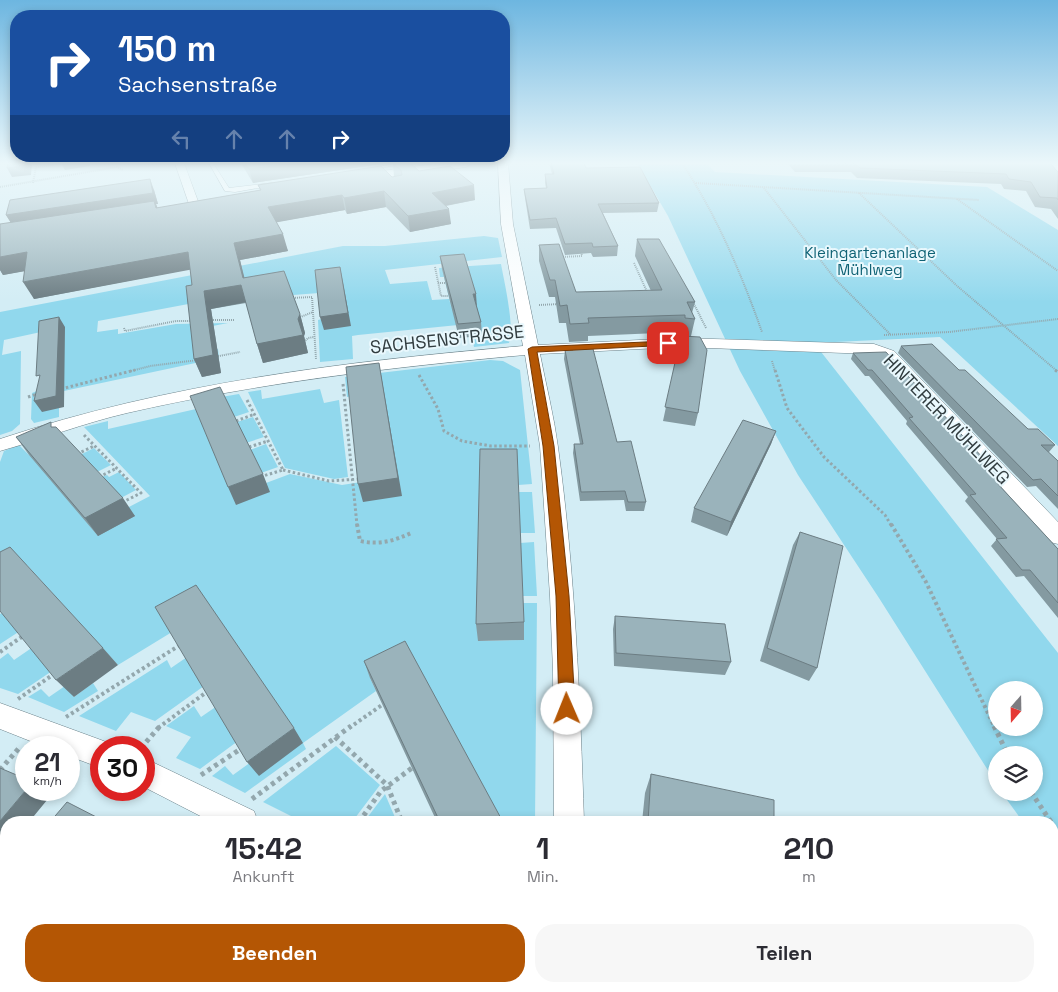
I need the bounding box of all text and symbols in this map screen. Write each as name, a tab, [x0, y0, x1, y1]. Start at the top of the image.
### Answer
text: 150 m	[118, 27, 216, 71]
icon: right	[35, 30, 100, 95]
text: Sachsenstraße	[118, 70, 277, 98]
icon: left	[167, 125, 195, 153]
icon: ahead	[220, 125, 248, 153]
icon: ahead	[273, 125, 301, 153]
icon: right	[326, 125, 354, 153]
park label: Kleingartenanlage Mühlweg	[804, 243, 936, 279]
street label: SACHSENSTRASSE	[369, 319, 525, 359]
pin	[647, 322, 689, 364]
icon: arrive	[654, 329, 682, 357]
street label: HINTERER MÜHLWEG	[879, 349, 1015, 489]
north arrow	[988, 681, 1042, 736]
map controls	[988, 681, 1043, 801]
position arrow	[540, 682, 592, 734]
speed limit sign: 30	[90, 736, 155, 801]
text: 21	[34, 746, 61, 778]
button: layers	[988, 746, 1043, 801]
text: km/h	[33, 773, 62, 789]
text: 15:42	[225, 829, 302, 868]
text: 1	[536, 829, 550, 868]
text: 210	[783, 829, 834, 868]
text: Ankunft	[232, 866, 295, 887]
text: Min.	[527, 866, 559, 887]
text: m	[802, 866, 816, 887]
button: Beenden	[25, 924, 525, 982]
button: Teilen	[535, 924, 1034, 982]

